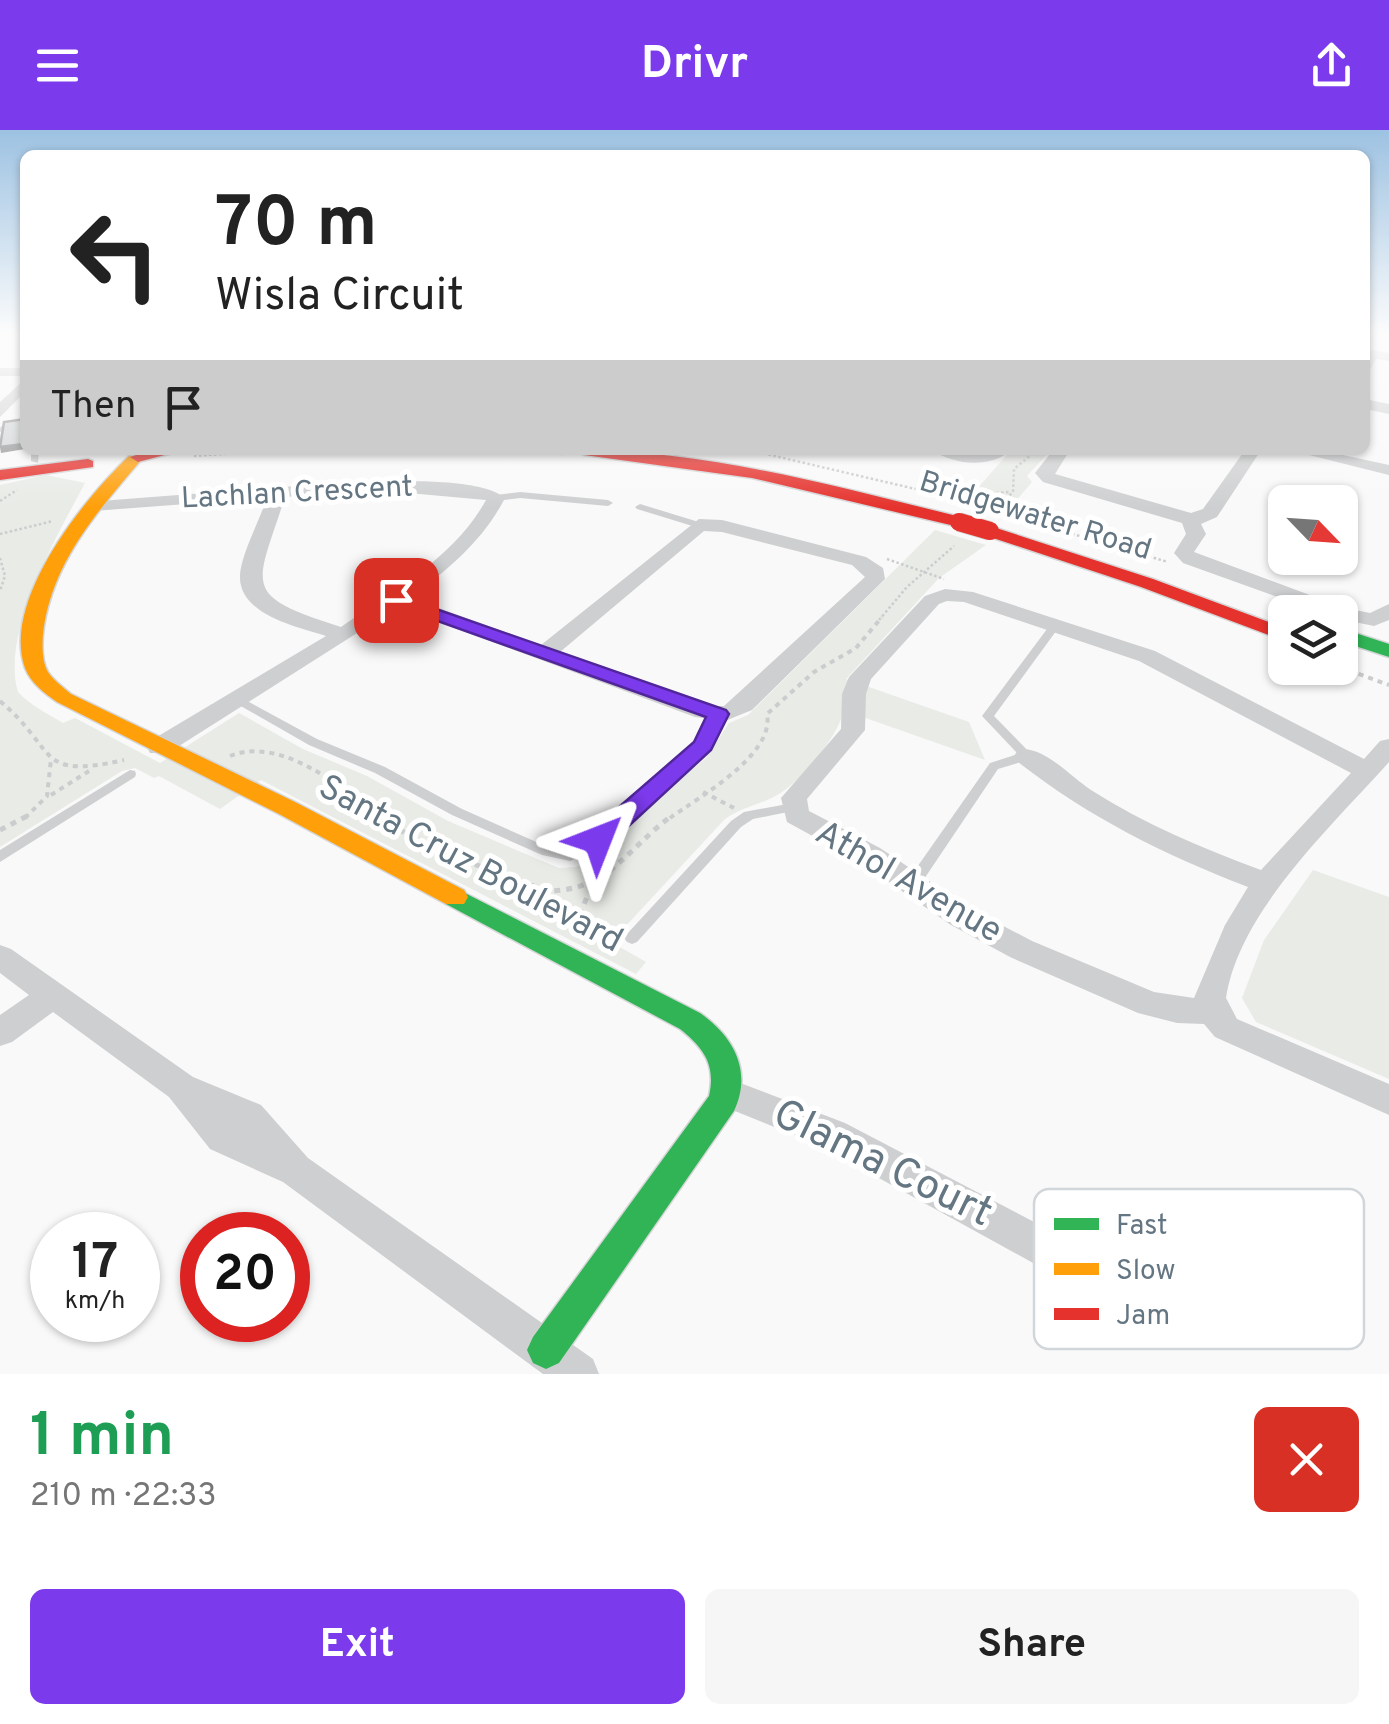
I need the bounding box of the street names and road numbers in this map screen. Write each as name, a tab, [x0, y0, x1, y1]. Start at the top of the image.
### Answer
street label: Bridgewater Road	[915, 464, 1155, 570]
street label: Lachlan Crescent	[180, 469, 414, 519]
street label: Santa Cruz Boulevard	[310, 766, 630, 964]
street label: Athol Avenue	[807, 812, 1009, 954]
street label: Glama Court	[763, 1089, 1001, 1241]

